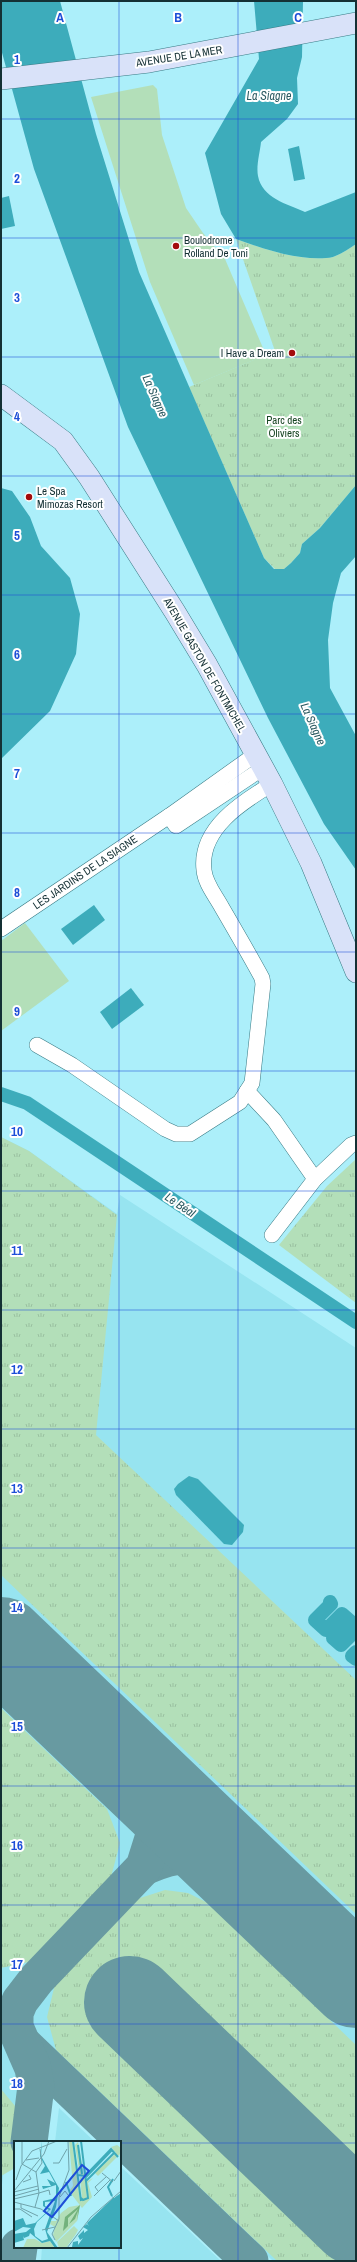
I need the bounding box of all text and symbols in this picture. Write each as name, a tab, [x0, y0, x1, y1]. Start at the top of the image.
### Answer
text: A	[56, 9, 64, 26]
text: B	[174, 9, 182, 26]
text: C	[294, 9, 302, 26]
street label: AVENUE DE LA MER	[134, 42, 224, 70]
text: 1	[14, 51, 20, 68]
water label: La Siagne	[247, 88, 292, 104]
text: 2	[14, 170, 20, 187]
place label: Boulodrome Rolland De Toni	[184, 233, 248, 260]
marker: Boulodrome Rolland De Toni	[171, 241, 181, 251]
text: 3	[14, 289, 20, 306]
place label: I Have a Dream	[221, 346, 284, 360]
marker: I Have a Dream	[287, 348, 297, 358]
water label: La Siagne	[139, 372, 172, 420]
text: 4	[14, 408, 20, 425]
park label: Parc des Oliviers	[266, 413, 302, 440]
place label: Le Spa Mimozas Resort	[37, 484, 103, 511]
marker: Le Spa Mimozas Resort	[24, 492, 34, 502]
text: 5	[14, 527, 20, 544]
street label: AVENUE GASTON DE FONTMICHEL	[160, 594, 249, 735]
text: 6	[14, 646, 20, 663]
water label: La Siagne	[297, 700, 330, 748]
text: 7	[14, 765, 20, 782]
street label: LES JARDINS DE LA SIAGNE	[30, 832, 140, 912]
text: 8	[14, 884, 20, 901]
text: 9	[14, 1003, 20, 1020]
text: 10	[11, 1123, 23, 1140]
water label: Le Béal	[162, 1189, 199, 1221]
text: 11	[11, 1242, 23, 1259]
text: 12	[11, 1361, 23, 1378]
text: 13	[11, 1480, 23, 1497]
text: 14	[11, 1599, 23, 1616]
text: 15	[11, 1718, 23, 1735]
text: 16	[11, 1837, 23, 1854]
text: 17	[11, 1956, 23, 1973]
text: 18	[11, 2075, 23, 2092]
inset map	[14, 2141, 121, 2248]

